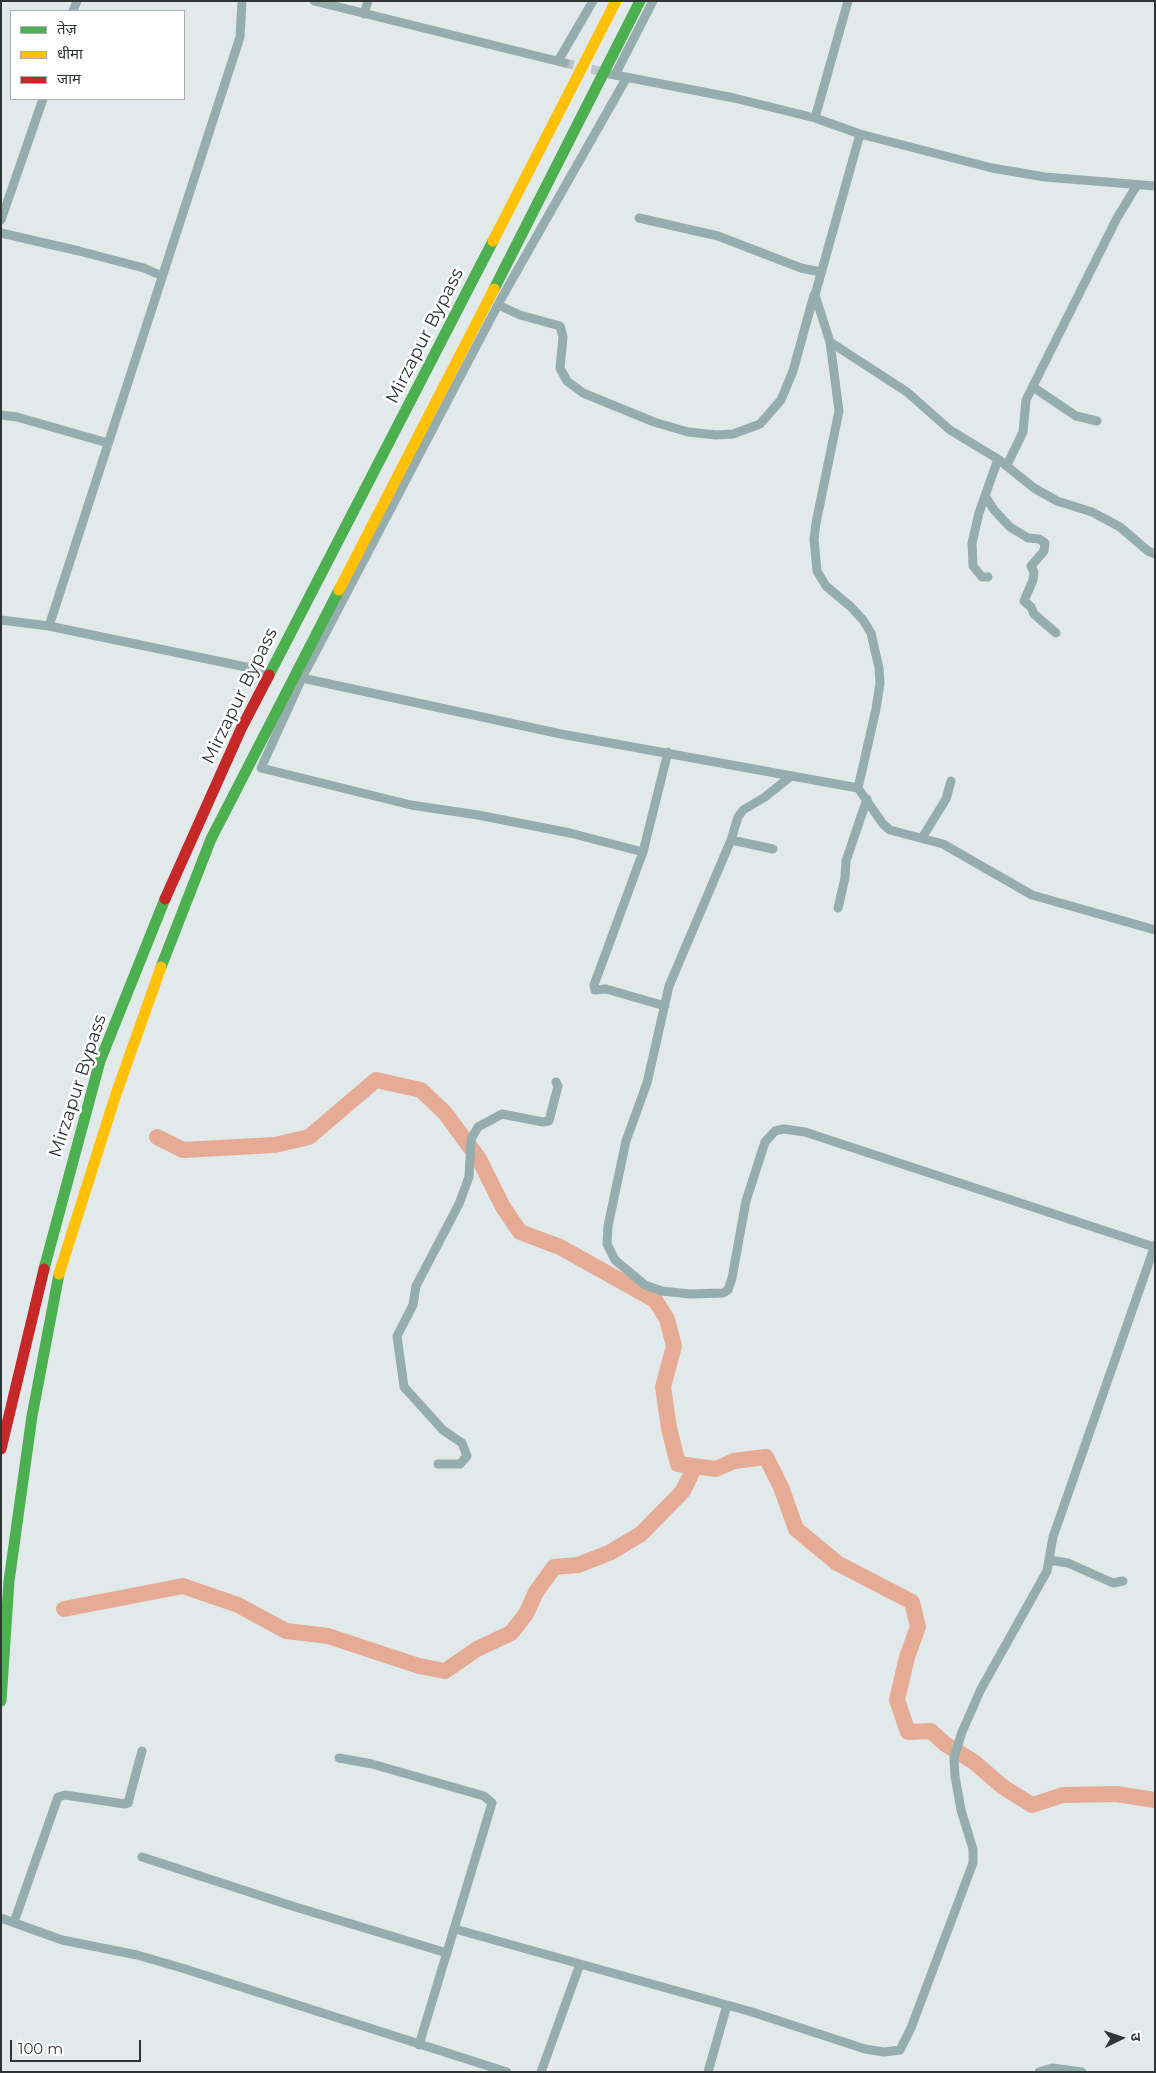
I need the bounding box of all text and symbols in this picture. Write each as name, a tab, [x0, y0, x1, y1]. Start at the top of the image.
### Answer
legend	[10, 10, 185, 100]
text: तेज़	[57, 19, 77, 38]
text: धीमा	[57, 44, 83, 63]
text: जाम	[57, 69, 81, 88]
street label: Mirzapur Bypass	[382, 265, 468, 407]
street label: Mirzapur Bypass	[198, 624, 282, 768]
street label: Mirzapur Bypass	[45, 1012, 111, 1160]
north arrow	[1096, 2013, 1146, 2063]
scale bar	[12, 2030, 144, 2062]
text: उ	[1127, 2032, 1145, 2042]
text: 100 m	[18, 2039, 63, 2058]

